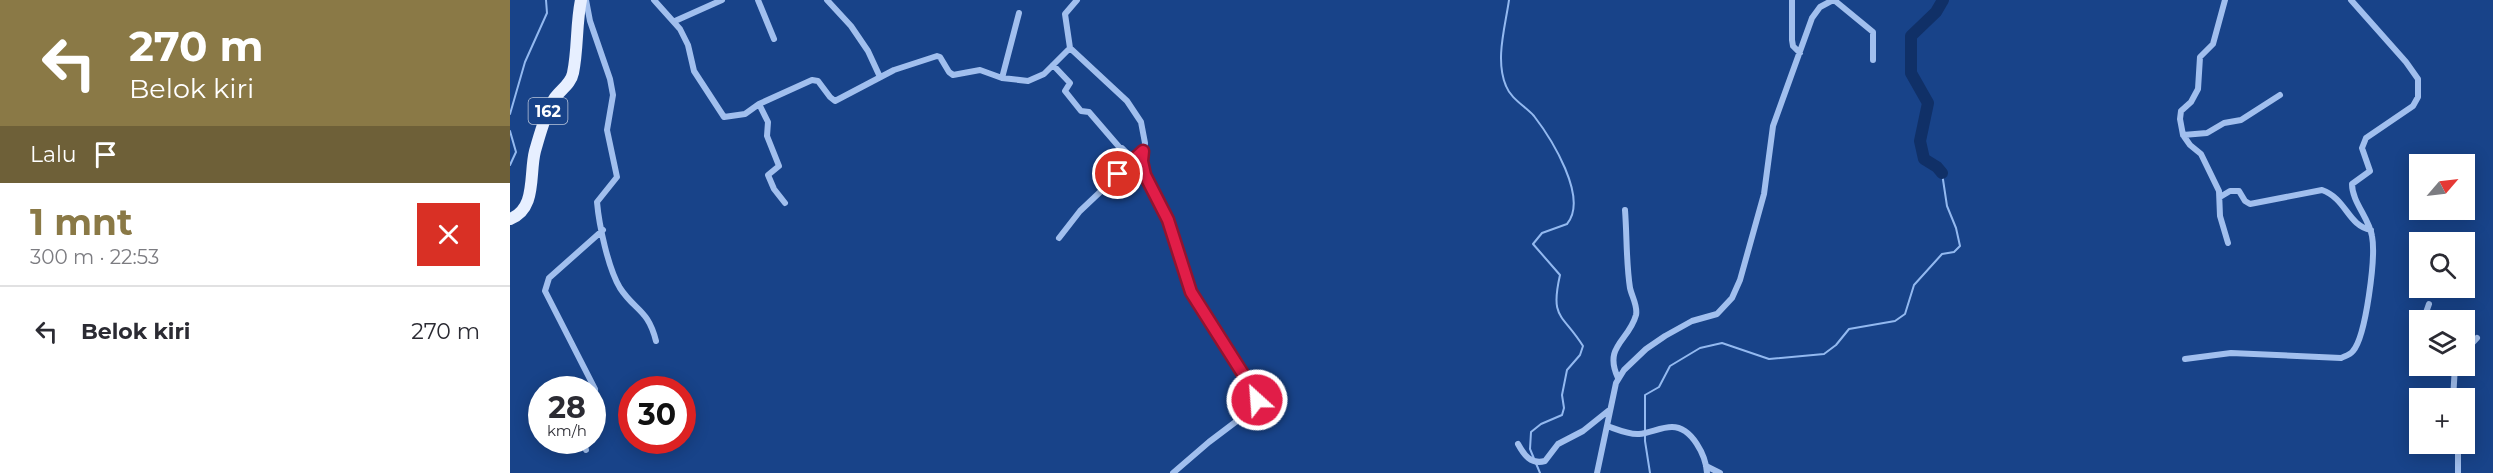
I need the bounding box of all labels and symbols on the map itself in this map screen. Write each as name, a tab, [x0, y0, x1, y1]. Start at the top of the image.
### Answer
road number: 162	[528, 98, 567, 124]
pin	[1092, 148, 1143, 199]
north arrow	[2409, 154, 2475, 220]
position arrow	[1225, 368, 1289, 432]
speed limit sign: 30	[618, 376, 696, 454]

